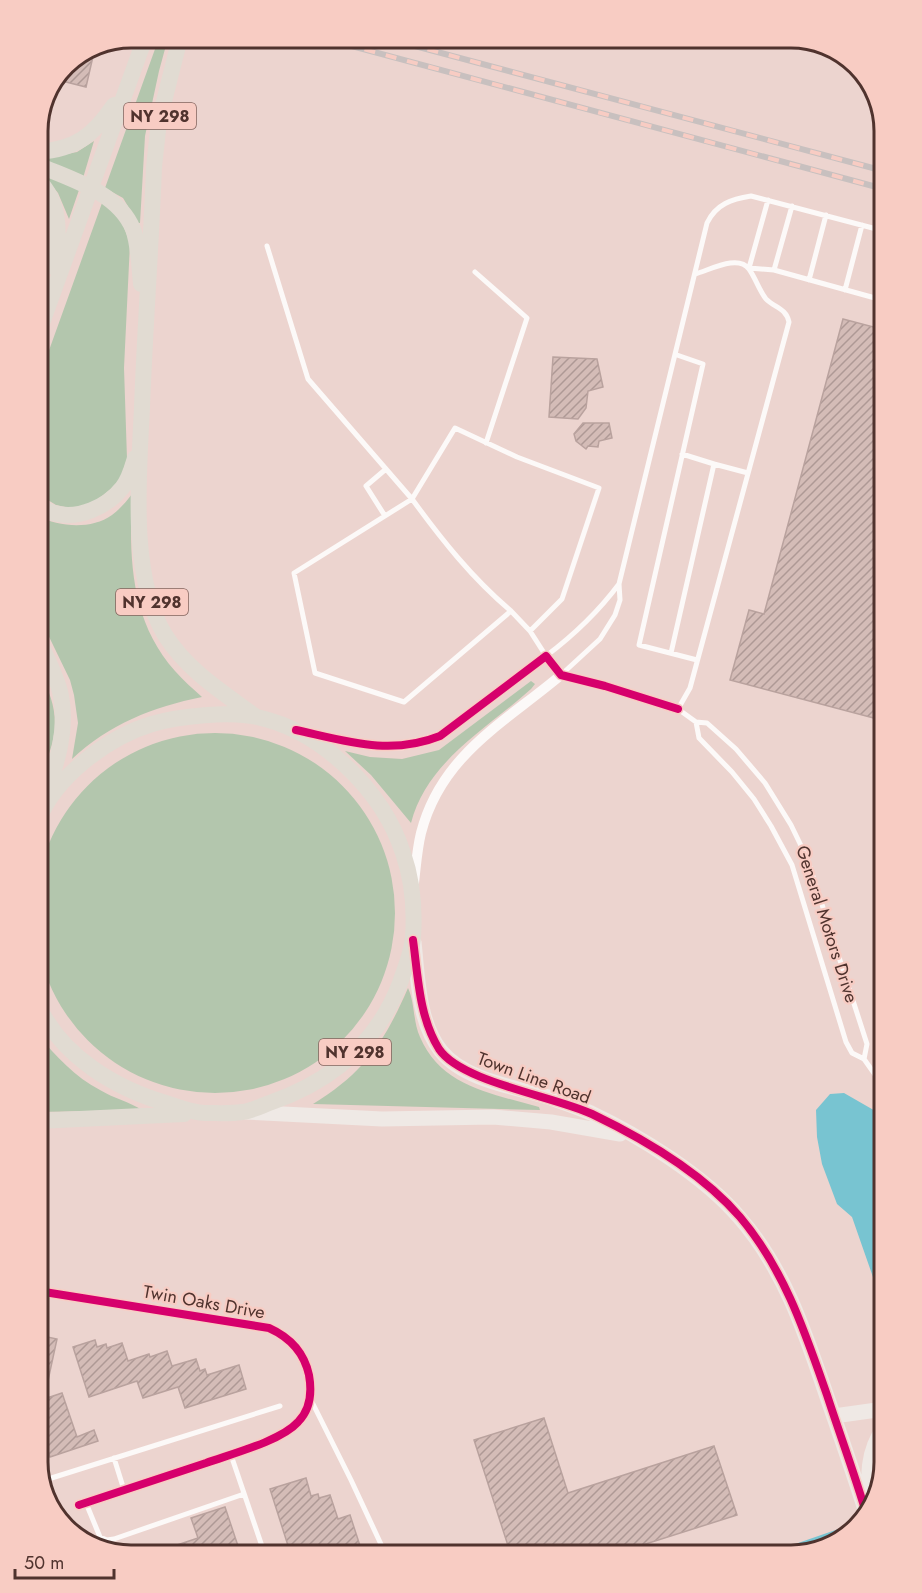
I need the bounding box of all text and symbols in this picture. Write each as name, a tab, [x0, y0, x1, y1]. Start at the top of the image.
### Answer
road number: NY 298	[124, 103, 196, 129]
road number: NY 298	[116, 589, 188, 615]
street label: General Motors Drive	[789, 842, 865, 1006]
road number: NY 298	[319, 1039, 391, 1065]
street label: Town Line Road	[474, 1045, 594, 1111]
street label: Twin Oaks Drive	[141, 1279, 267, 1325]
scale bar	[15, 1542, 114, 1580]
text: 50 m	[24, 1550, 64, 1576]

